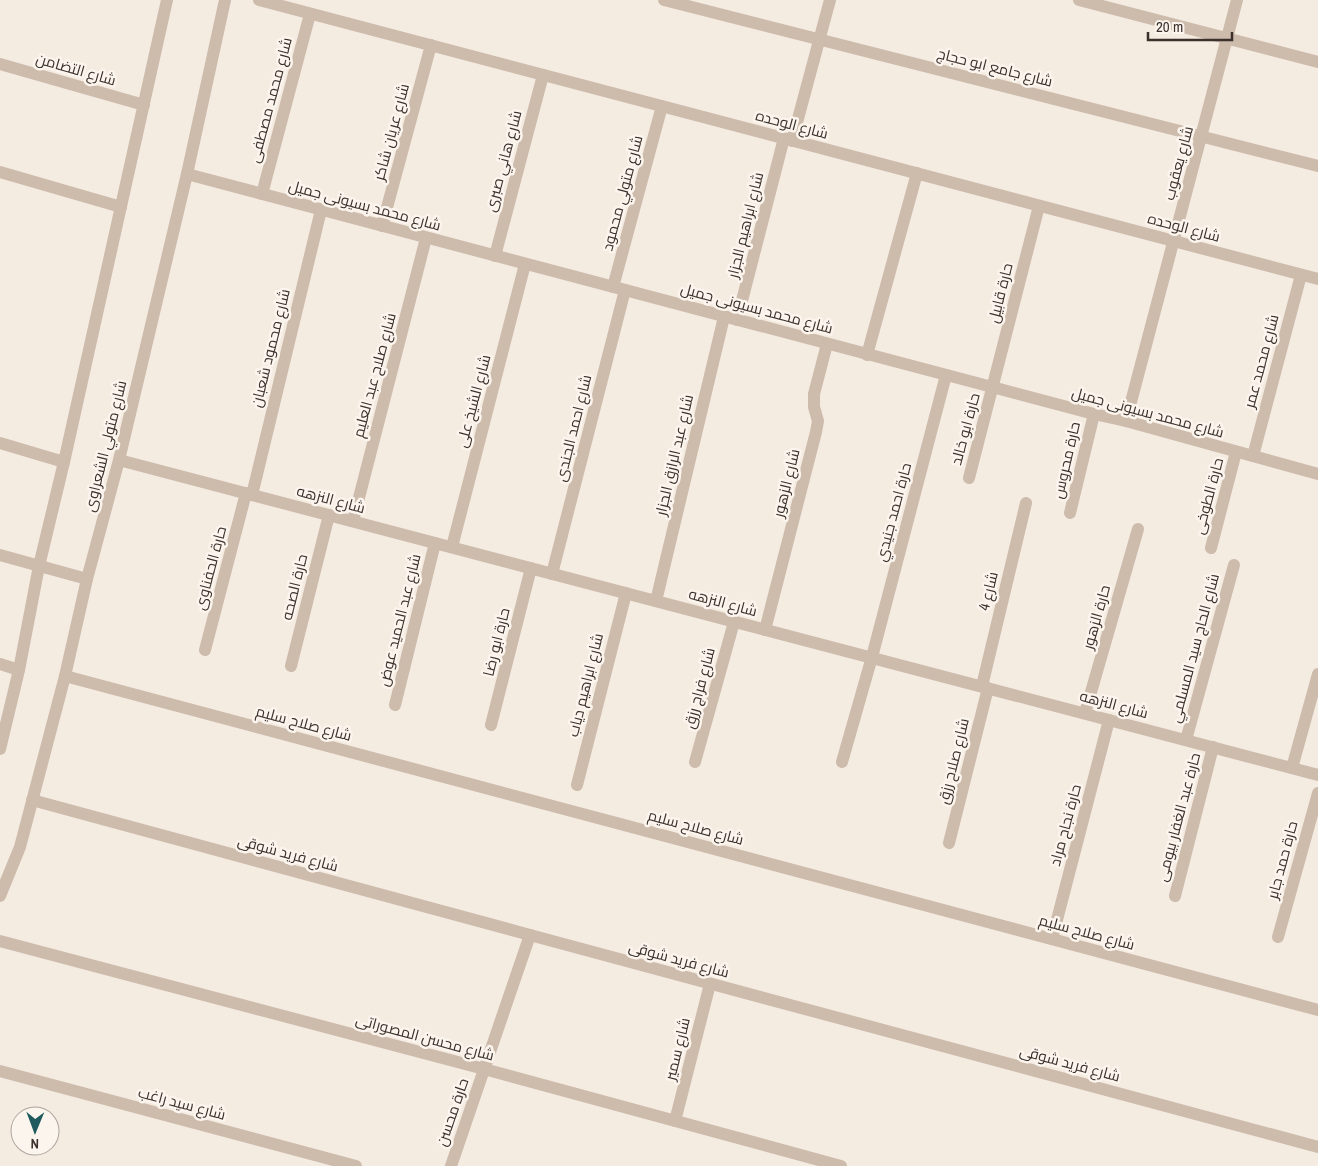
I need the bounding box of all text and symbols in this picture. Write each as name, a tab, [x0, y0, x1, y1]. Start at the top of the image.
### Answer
scale bar	[1148, 10, 1232, 42]
text: 20 m	[1156, 16, 1183, 37]
street label: شارع محمد مصطفى	[243, 35, 298, 165]
street label: شارع جامع ابو حجاج	[935, 42, 1055, 92]
street label: شارع التضامن	[33, 48, 118, 91]
street label: شارع عريان شاكر	[368, 81, 415, 184]
street label: شارع الوحده	[753, 104, 831, 145]
street label: شارع هاني صبرى	[479, 108, 529, 215]
street label: شارع يعقوب	[1158, 124, 1199, 203]
street label: شارع متولي محمود	[597, 133, 649, 254]
street label: شارع ابراهيم الجزار	[721, 170, 769, 281]
street label: شارع محمد بسيونى جميل	[286, 175, 443, 236]
street label: شارع الوحده	[1145, 207, 1223, 248]
street label: حارة قابيل	[982, 261, 1018, 325]
street label: شارع محمد بسيونى جميل	[678, 278, 835, 339]
street label: شارع محمود شعبان	[245, 287, 296, 410]
street label: شارع صلاح عبد العليم	[347, 310, 402, 440]
street label: شارع محمد عمر	[1238, 312, 1285, 411]
street label: شارع الشيخ على	[451, 352, 496, 450]
street label: شارع احمد الجندى	[550, 372, 597, 484]
street label: شارع متولي الشعراوى	[79, 378, 133, 514]
street label: شارع محمد بسيونى جميل	[1069, 382, 1226, 443]
street label: حارة ابو خالد	[945, 391, 985, 467]
street label: شارع عبد الرازق الجزار	[650, 392, 699, 519]
street label: حارة محروس	[1047, 419, 1085, 501]
street label: شارع الزهور	[767, 447, 806, 521]
street label: حارة الطوخى	[1188, 455, 1228, 537]
street label: حارة احمد جنيدي	[870, 460, 918, 564]
street label: شارع النزهه	[294, 480, 368, 519]
street label: حارة الحفناوى	[189, 524, 231, 612]
street label: حارة الصحه	[276, 552, 312, 622]
street label: شارع عبد الحميد عوض	[372, 552, 427, 689]
street label: شارع 4	[973, 569, 1004, 613]
street label: شارع الحاج سيد المسلمي	[1164, 571, 1226, 725]
street label: حارة الزهور	[1077, 582, 1115, 653]
street label: شارع النزهه	[686, 583, 760, 622]
street label: حارة ابو رضا	[477, 606, 515, 678]
street label: شارع ابراهيم دياب	[562, 631, 609, 739]
street label: شارع فراج رزق	[678, 645, 721, 731]
street label: شارع النزهه	[1077, 685, 1151, 724]
street label: شارع صلاح سليم	[254, 700, 354, 747]
street label: شارع صلاح رزق	[932, 716, 975, 806]
street label: حارة عبد الغفار بيومى	[1151, 750, 1205, 884]
street label: حارة نجاح مراد	[1044, 782, 1087, 868]
street label: شارع صلاح سليم	[646, 804, 746, 851]
street label: حارة حمد جابر	[1261, 819, 1302, 902]
street label: شارع فريد شوقى	[235, 830, 341, 877]
street label: شارع صلاح سليم	[1037, 909, 1137, 956]
street label: شارع فريد شوقى	[626, 936, 732, 983]
street label: شارع محسن المصوراتى	[353, 1008, 497, 1067]
street label: شارع سمير	[659, 1015, 696, 1084]
street label: شارع فريد شوقى	[1017, 1040, 1123, 1087]
street label: حارة محسن	[431, 1075, 473, 1149]
street label: شارع سيد راغب	[136, 1081, 228, 1126]
north arrow	[10, 1106, 60, 1156]
text: N	[30, 1135, 39, 1153]

